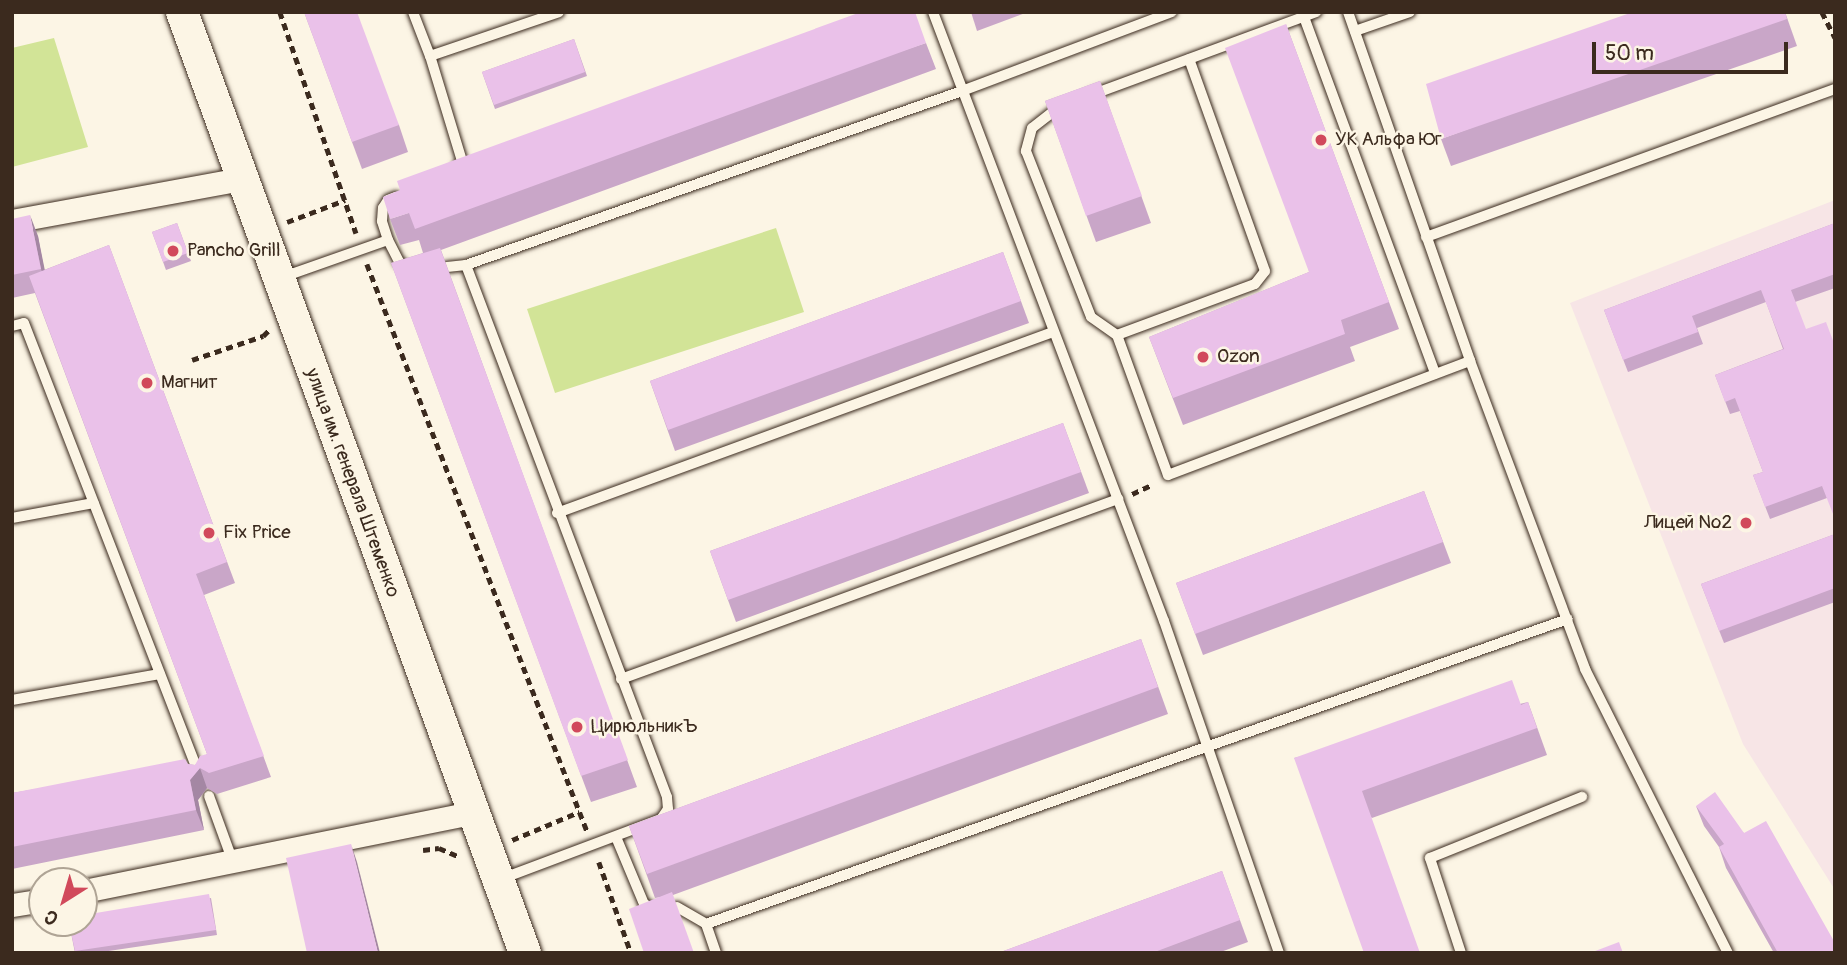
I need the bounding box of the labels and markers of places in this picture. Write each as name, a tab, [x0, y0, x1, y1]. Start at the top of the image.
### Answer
place label: УК Альфа Юг	[1335, 129, 1442, 151]
marker: УК Альфа Юг	[1313, 132, 1329, 148]
place label: Pancho Grill	[187, 240, 280, 262]
marker: Pancho Grill	[165, 243, 181, 259]
place label: Ozon	[1217, 346, 1260, 368]
marker: Ozon	[1195, 349, 1211, 365]
place label: Магнит	[161, 372, 217, 394]
marker: Магнит	[139, 375, 155, 391]
place label: Лицей №2	[1644, 512, 1732, 534]
marker: Лицей №2	[1738, 515, 1754, 531]
place label: Fix Price	[223, 522, 291, 544]
marker: Fix Price	[201, 525, 217, 541]
place label: ЦирюльникЪ	[591, 716, 697, 738]
marker: ЦирюльникЪ	[569, 719, 585, 735]

